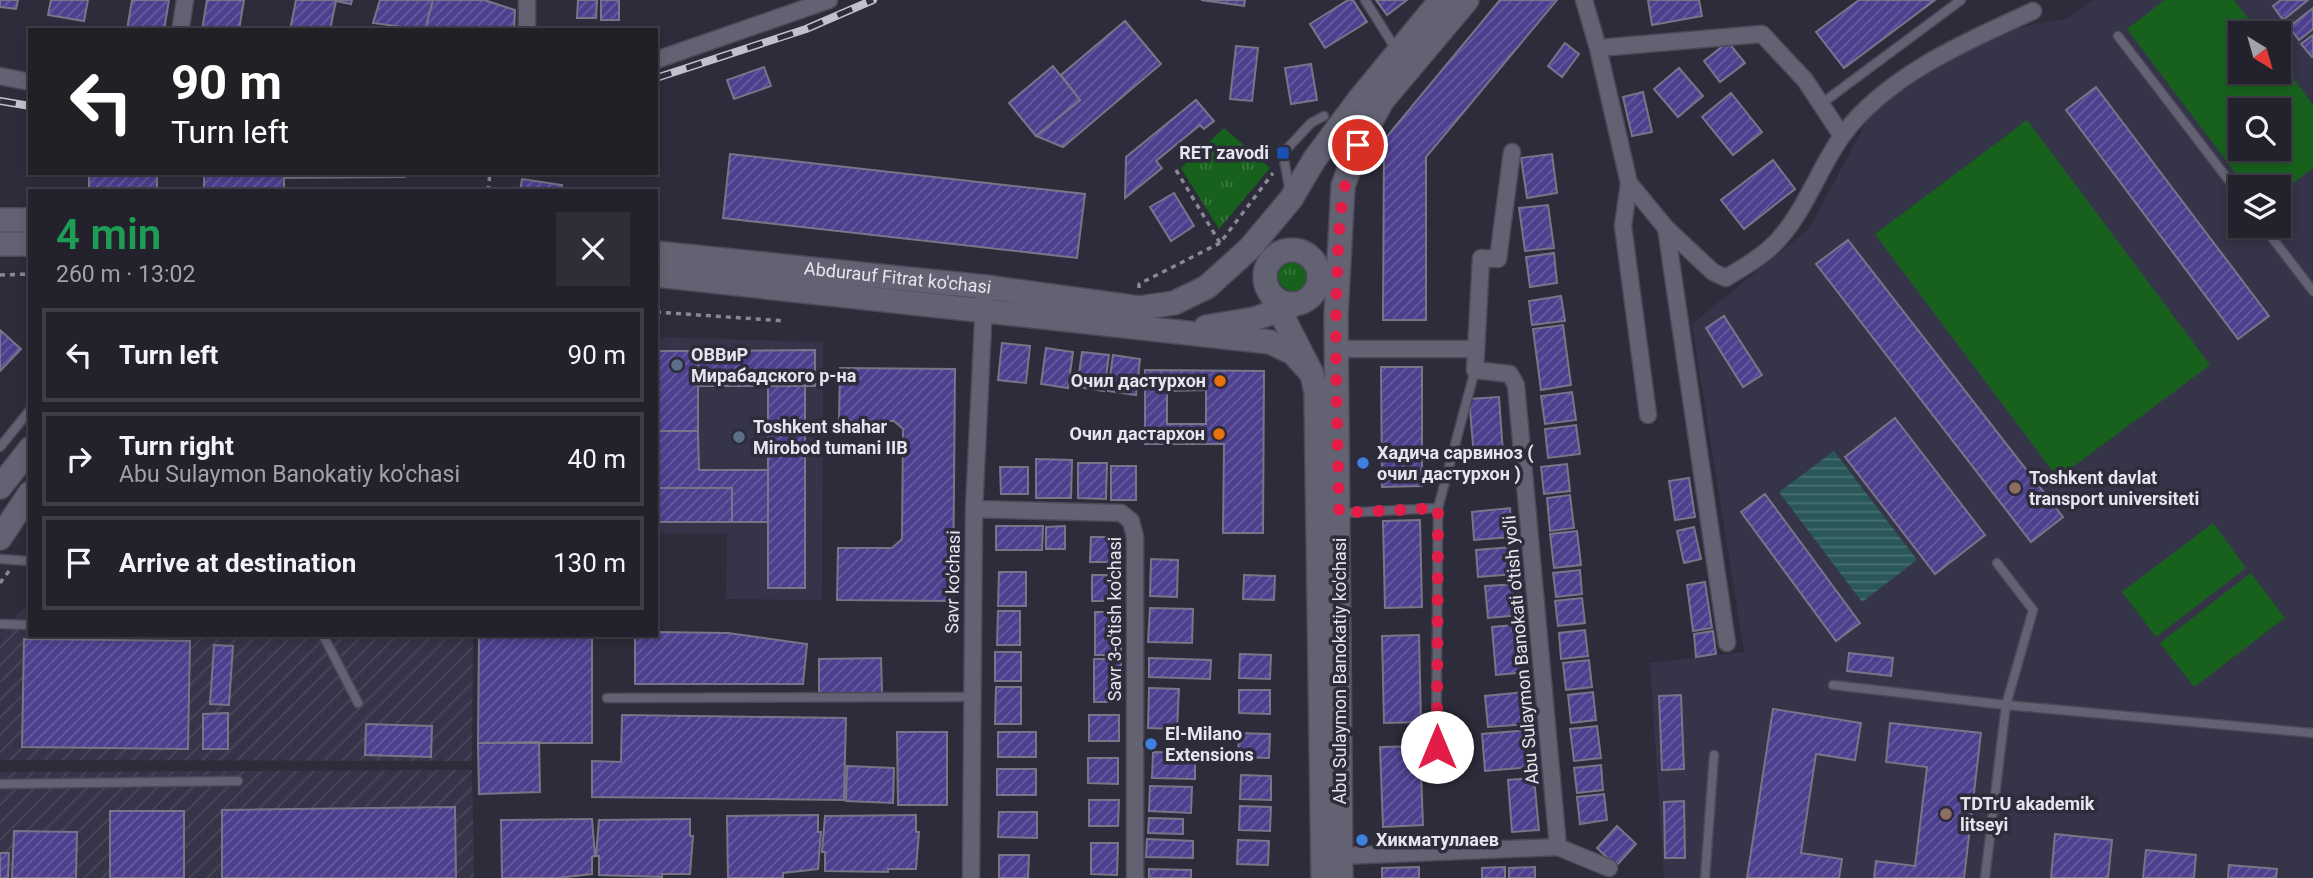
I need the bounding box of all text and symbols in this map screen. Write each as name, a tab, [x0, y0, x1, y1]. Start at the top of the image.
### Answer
north arrow	[2228, 21, 2291, 84]
map controls	[2228, 21, 2291, 238]
text: 90 m	[171, 54, 282, 111]
icon: left	[56, 56, 147, 147]
button: search	[2228, 98, 2291, 161]
text: Turn left	[171, 113, 289, 151]
pin	[1328, 115, 1388, 175]
icon: arrive	[1339, 126, 1377, 164]
place label: RET zavodi	[1179, 142, 1269, 163]
marker: RET zavodi	[1275, 145, 1291, 161]
button: layers	[2228, 175, 2291, 238]
text: 4 min	[56, 210, 161, 259]
button: close	[556, 212, 630, 286]
street label: Abdurauf Fitrat ko'chasi	[803, 257, 993, 298]
text: 260 m · 13:02	[56, 261, 195, 288]
icon: left	[60, 336, 98, 374]
text: Turn left	[119, 340, 218, 370]
text: 90 m	[568, 340, 626, 370]
place label: ОВВиР Мирабадского р-на	[691, 344, 857, 386]
marker: ОВВиР Мирабадского р-на	[669, 357, 685, 373]
place label: Очил дастурхон	[1071, 370, 1206, 391]
marker: Очил дастурхон	[1212, 373, 1228, 389]
place label: Toshkent shahar Mirobod tumani IIB	[753, 416, 908, 458]
place label: Очил дастархон	[1069, 423, 1205, 444]
marker: Очил дастархон	[1211, 426, 1227, 442]
marker: Toshkent shahar Mirobod tumani IIB	[731, 429, 747, 445]
text: Turn right	[119, 431, 234, 461]
icon: right	[60, 440, 98, 478]
place label: Хадича сарвиноз ( очил дастурхон )	[1377, 442, 1533, 485]
text: 40 m	[568, 444, 626, 474]
marker: Хадича сарвиноз ( очил дастурхон )	[1355, 455, 1371, 471]
text: Abu Sulaymon Banokatiy ko'chasi	[119, 461, 460, 488]
place label: Toshkent davlat transport universiteti	[2029, 467, 2199, 509]
marker: Toshkent davlat transport universiteti	[2007, 480, 2023, 496]
street label: Abu Sulaymon Banokati o'tish yo'li	[1498, 515, 1543, 786]
street label: Savr ko'chasi	[941, 530, 964, 634]
street label: Savr 3-o'tish ko'chasi	[1104, 537, 1125, 701]
street label: Abu Sulaymon Banokatiy ko'chasi	[1329, 538, 1350, 804]
icon: arrive	[60, 544, 98, 582]
text: Arrive at destination	[119, 548, 356, 578]
text: 130 m	[553, 548, 626, 578]
position arrow	[1400, 710, 1474, 784]
place label: El-Milano Extensions	[1165, 723, 1254, 765]
marker: El-Milano Extensions	[1143, 736, 1159, 752]
place label: TDTrU akademik litseyi	[1960, 793, 2095, 835]
marker: TDTrU akademik litseyi	[1938, 806, 1954, 822]
place label: Хикматуллаев	[1376, 829, 1499, 850]
marker: Хикматуллаев	[1354, 832, 1370, 848]

